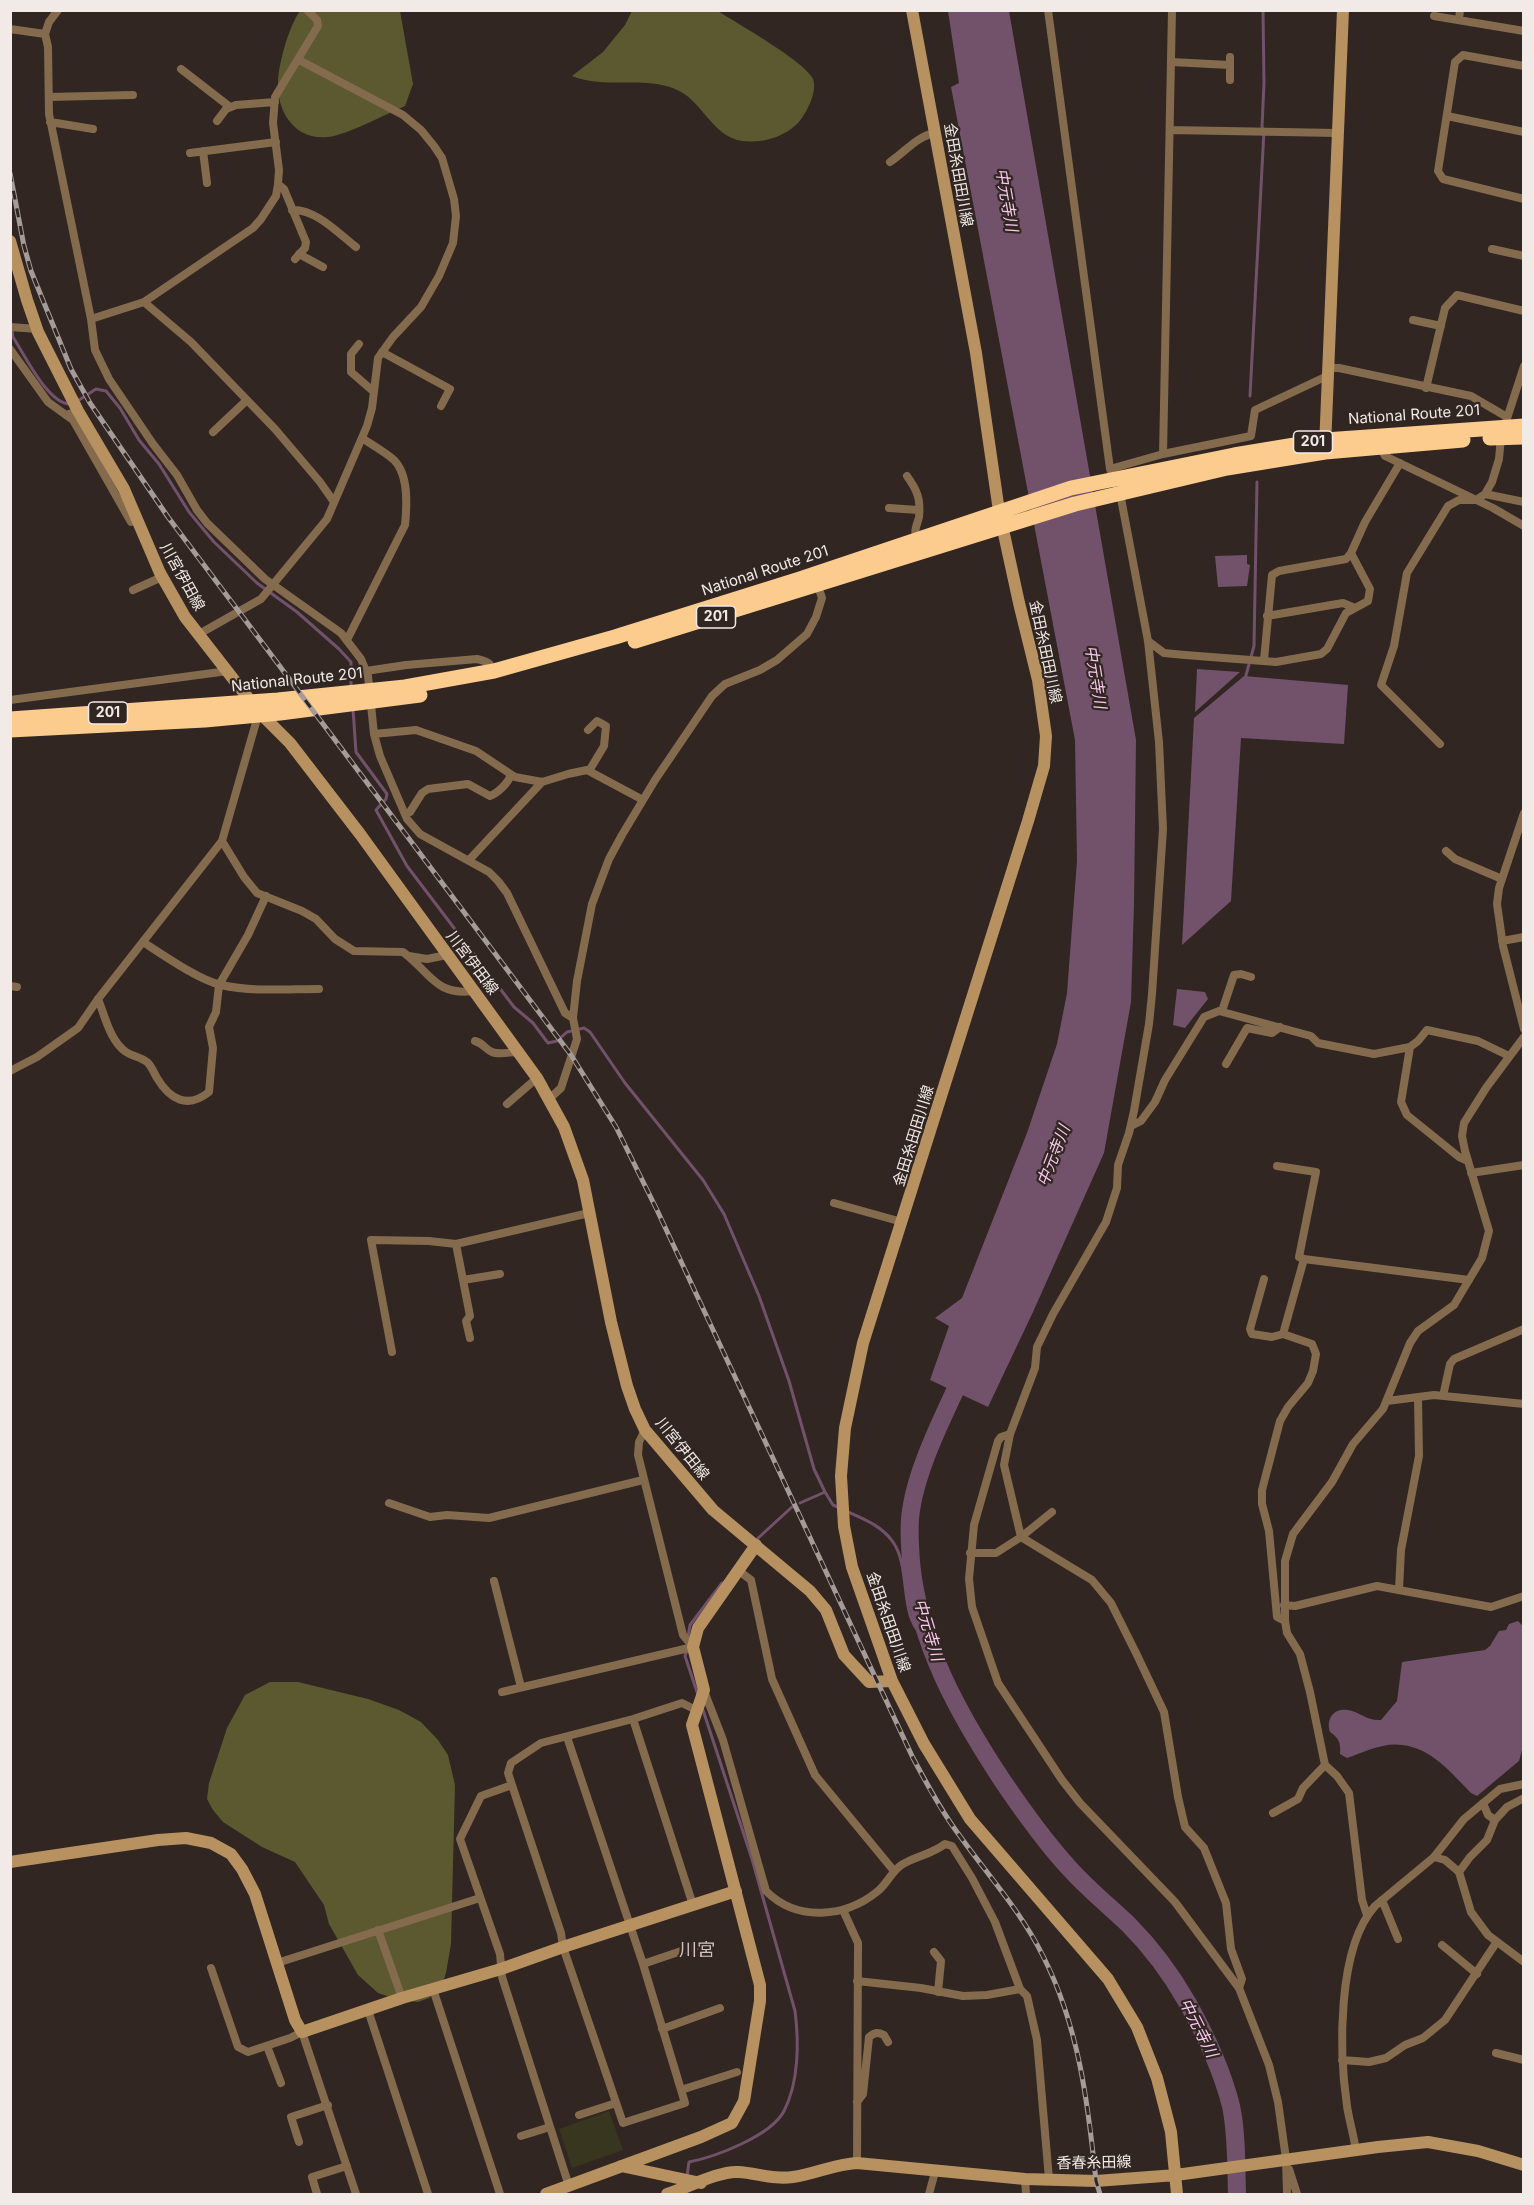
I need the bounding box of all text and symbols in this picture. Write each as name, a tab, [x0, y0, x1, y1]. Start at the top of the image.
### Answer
street label: 金田糸田田川線	[940, 122, 976, 228]
water label: 中元寺川	[991, 167, 1021, 233]
street label: National Route 201	[1347, 401, 1481, 429]
road number: 201	[1294, 431, 1332, 453]
street label: 川宮伊田線	[156, 540, 208, 614]
street label: National Route 201	[699, 542, 831, 600]
street label: 金田糸田田川線	[1025, 599, 1065, 705]
road number: 201	[696, 606, 736, 628]
water label: 中元寺川	[1081, 644, 1109, 710]
street label: National Route 201	[230, 664, 364, 696]
road number: 201	[88, 702, 128, 724]
street label: 川宮伊田線	[442, 928, 502, 998]
street label: 金田糸田田川線	[890, 1083, 938, 1189]
water label: 中元寺川	[1034, 1123, 1074, 1189]
street label: 川宮伊田線	[651, 1414, 713, 1484]
street label: 金田糸田田川線	[862, 1569, 914, 1675]
water label: 中元寺川	[909, 1597, 947, 1663]
district label: 川宮	[679, 1940, 715, 1962]
water label: 中元寺川	[1175, 1995, 1221, 2061]
street label: 香春糸田線	[1056, 2153, 1132, 2173]

